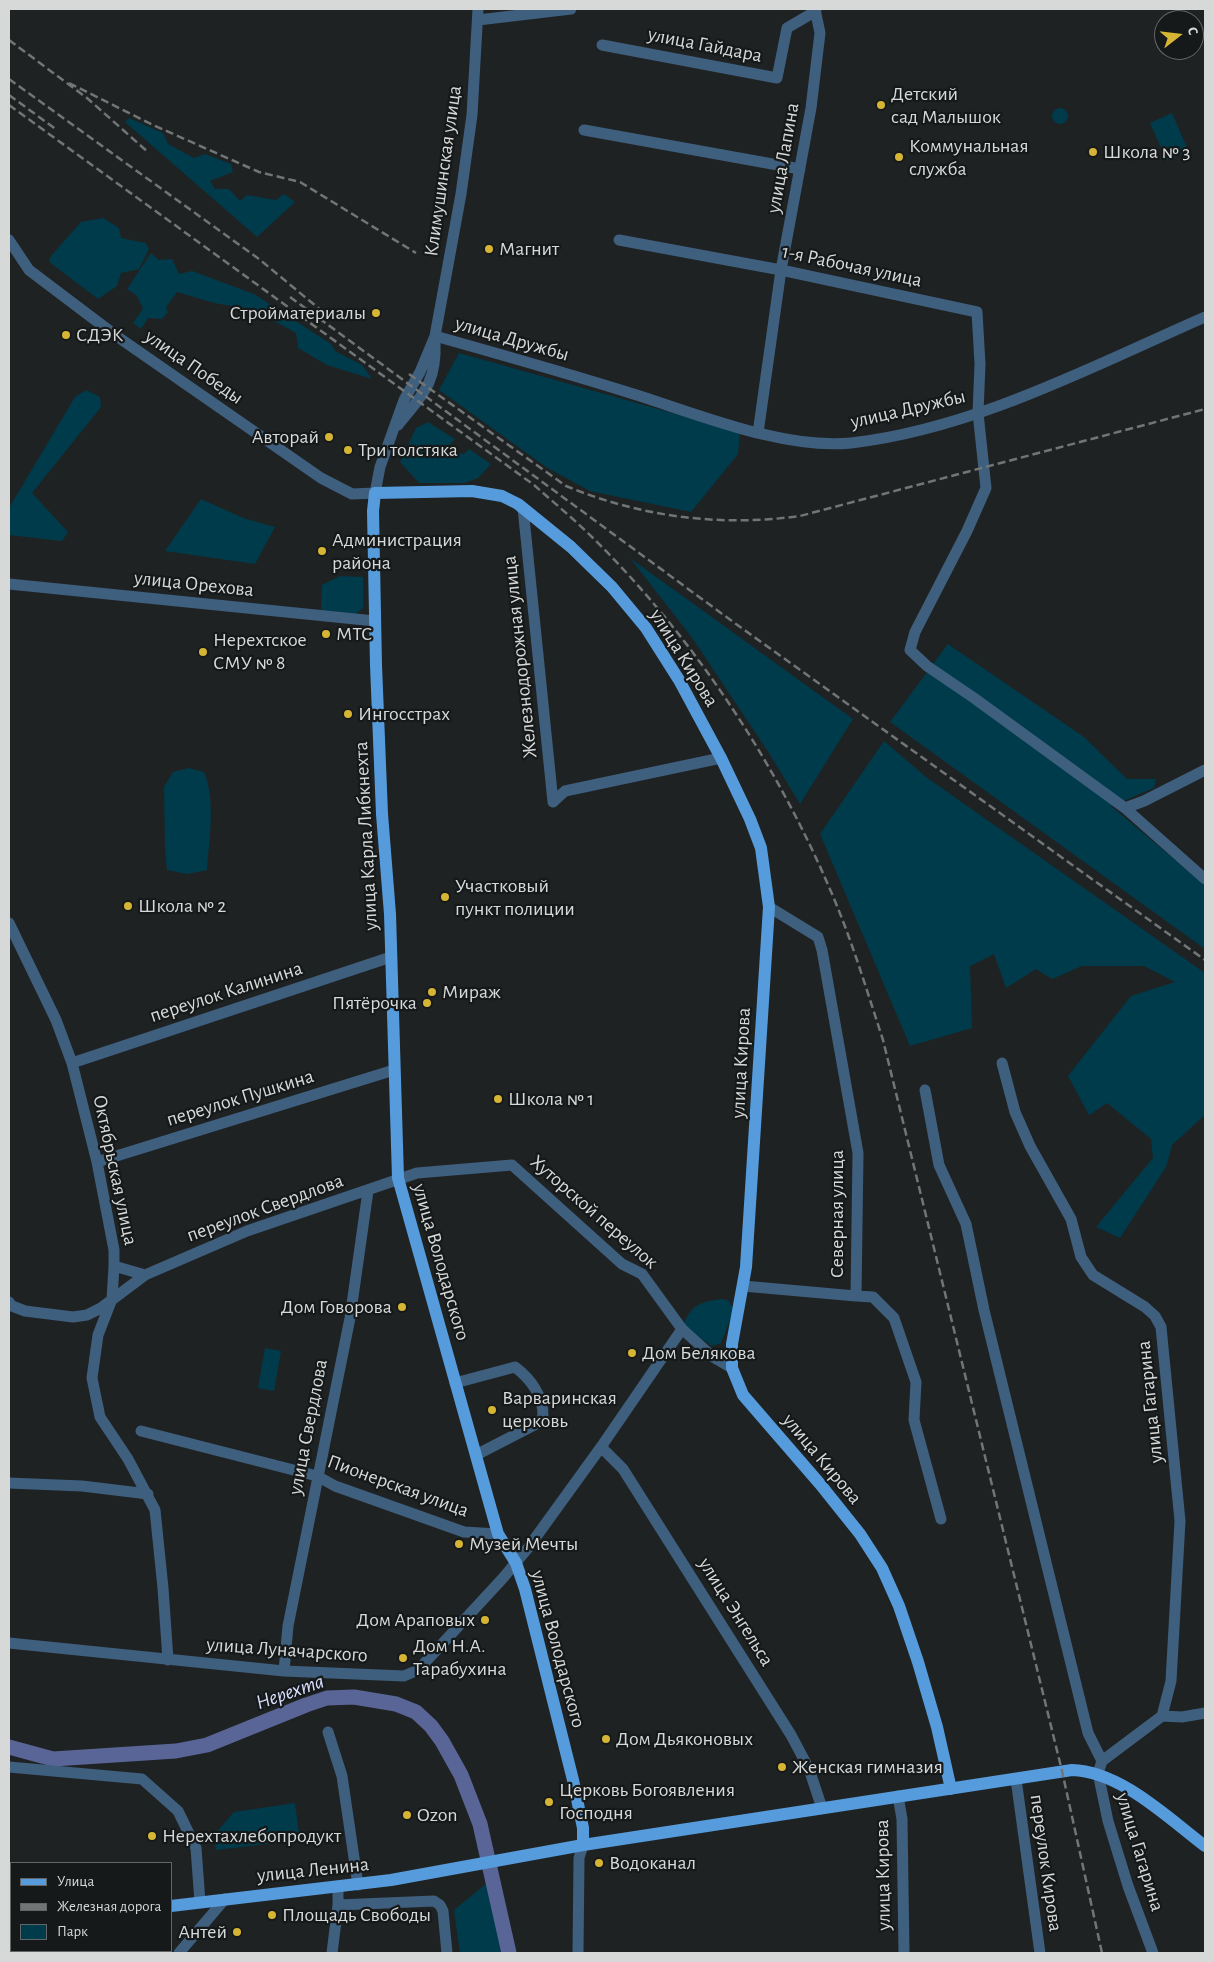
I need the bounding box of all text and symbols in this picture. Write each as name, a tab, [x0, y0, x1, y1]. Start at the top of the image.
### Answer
north arrow	[1154, 10, 1204, 60]
street label: улица Гайдара	[646, 22, 764, 68]
text: С	[1185, 25, 1200, 37]
place label: Детский сад Малышок	[891, 82, 1001, 129]
street label: Климушинская улица	[419, 84, 467, 258]
marker: Детский сад Малышок	[875, 99, 887, 111]
street label: улица Лапина	[761, 101, 805, 215]
place label: Коммунальная служба	[909, 134, 1029, 181]
place label: Школа № 3	[1103, 140, 1191, 164]
marker: Школа № 3	[1087, 146, 1099, 158]
marker: Коммунальная служба	[893, 151, 905, 163]
place label: Магнит	[499, 237, 559, 261]
street label: 1-я Рабочая улица	[780, 239, 924, 293]
marker: Магнит	[483, 243, 495, 255]
place label: Стройматериалы	[229, 301, 366, 325]
marker: Стройматериалы	[370, 307, 382, 319]
street label: улица Дружбы	[452, 311, 572, 367]
place label: СДЭК	[76, 323, 123, 347]
street label: улица Победы	[140, 324, 248, 410]
marker: СДЭК	[60, 329, 72, 341]
street label: улица Дружбы	[848, 384, 968, 434]
place label: Авторай	[252, 425, 319, 449]
marker: Авторай	[323, 431, 335, 443]
place label: Три толстяка	[358, 438, 458, 462]
marker: Три толстяка	[342, 444, 354, 456]
place label: Администрация района	[332, 528, 462, 575]
marker: Администрация района	[316, 545, 328, 557]
street label: Железнодорожная улица	[497, 554, 543, 760]
street label: улица Орехова	[133, 566, 255, 602]
street label: улица Кирова	[644, 605, 724, 711]
place label: МТС	[336, 622, 372, 646]
place label: Нерехтское СМУ № 8	[213, 628, 307, 675]
marker: МТС	[320, 628, 332, 640]
marker: Нерехтское СМУ № 8	[197, 646, 209, 658]
place label: Ингосстрах	[358, 702, 450, 726]
marker: Ингосстрах	[342, 708, 354, 720]
street label: улица Карла Либкнехта	[349, 741, 383, 931]
place label: Участковый пункт полиции	[455, 874, 575, 921]
marker: Участковый пункт полиции	[439, 891, 451, 903]
place label: Школа № 2	[138, 894, 226, 918]
marker: Школа № 2	[122, 900, 134, 912]
street label: переулок Калинина	[147, 956, 305, 1028]
place label: Мираж	[442, 980, 501, 1004]
marker: Мираж	[426, 986, 438, 998]
place label: Пятёрочка	[332, 991, 417, 1015]
marker: Пятёрочка	[421, 997, 433, 1009]
street label: улица Кирова	[726, 1007, 756, 1119]
street label: переулок Пушкина	[163, 1064, 317, 1132]
place label: Школа № 1	[508, 1087, 594, 1111]
street label: Октябрьская улица	[87, 1093, 143, 1247]
marker: Школа № 1	[492, 1093, 504, 1105]
street label: Хуторской переулок	[525, 1150, 663, 1274]
street label: Северная улица	[825, 1150, 849, 1278]
street label: переулок Свердлова	[183, 1169, 347, 1247]
street label: улица Володарского	[407, 1181, 475, 1343]
place label: Дом Говорова	[281, 1295, 392, 1319]
marker: Дом Говорова	[396, 1301, 408, 1313]
street label: улица Гагарина	[1132, 1340, 1168, 1464]
place label: Дом Белякова	[642, 1341, 756, 1365]
marker: Дом Белякова	[626, 1347, 638, 1359]
street label: улица Свердлова	[283, 1357, 333, 1497]
place label: Варваринская церковь	[502, 1386, 617, 1433]
marker: Варваринская церковь	[486, 1404, 498, 1416]
street label: улица Кирова	[777, 1409, 867, 1509]
street label: Пионерская улица	[324, 1449, 472, 1523]
place label: Музей Мечты	[469, 1532, 578, 1556]
marker: Музей Мечты	[453, 1538, 465, 1550]
street label: улица Энгельса	[693, 1553, 779, 1671]
street label: улица Володарского	[525, 1568, 591, 1730]
place label: Дом Араповых	[356, 1608, 475, 1632]
marker: Дом Араповых	[479, 1614, 491, 1626]
street label: улица Луначарского	[206, 1632, 368, 1668]
place label: Дом Н.А. Тарабухина	[413, 1634, 507, 1681]
marker: Дом Н.А. Тарабухина	[397, 1652, 409, 1664]
water label: Нерехта	[253, 1669, 327, 1715]
place label: Дом Дьяконовых	[616, 1727, 753, 1751]
marker: Дом Дьяконовых	[600, 1733, 612, 1745]
place label: Женская гимназия	[792, 1755, 943, 1779]
marker: Женская гимназия	[776, 1761, 788, 1773]
place label: Церковь Богоявления Господня	[559, 1778, 735, 1825]
street label: улица Гагарина	[1111, 1790, 1169, 1914]
street label: переулок Кирова	[1024, 1793, 1068, 1933]
marker: Церковь Богоявления Господня	[543, 1796, 555, 1808]
place label: Ozon	[417, 1803, 458, 1827]
marker: Ozon	[401, 1809, 413, 1821]
street label: улица Кирова	[870, 1819, 896, 1931]
place label: Нерехтахлебопродукт	[162, 1824, 341, 1848]
marker: Нерехтахлебопродукт	[146, 1830, 158, 1842]
place label: Водоканал	[609, 1851, 696, 1875]
street label: улица Ленина	[256, 1852, 370, 1888]
marker: Водоканал	[593, 1857, 605, 1869]
legend	[10, 1862, 172, 1952]
text: Улица	[57, 1874, 94, 1889]
text: Железная дорога	[57, 1899, 161, 1914]
place label: Площадь Свободы	[282, 1903, 431, 1927]
marker: Площадь Свободы	[266, 1909, 278, 1921]
place label: Антей	[178, 1920, 227, 1944]
text: Парк	[57, 1924, 88, 1939]
marker: Антей	[231, 1926, 243, 1938]

